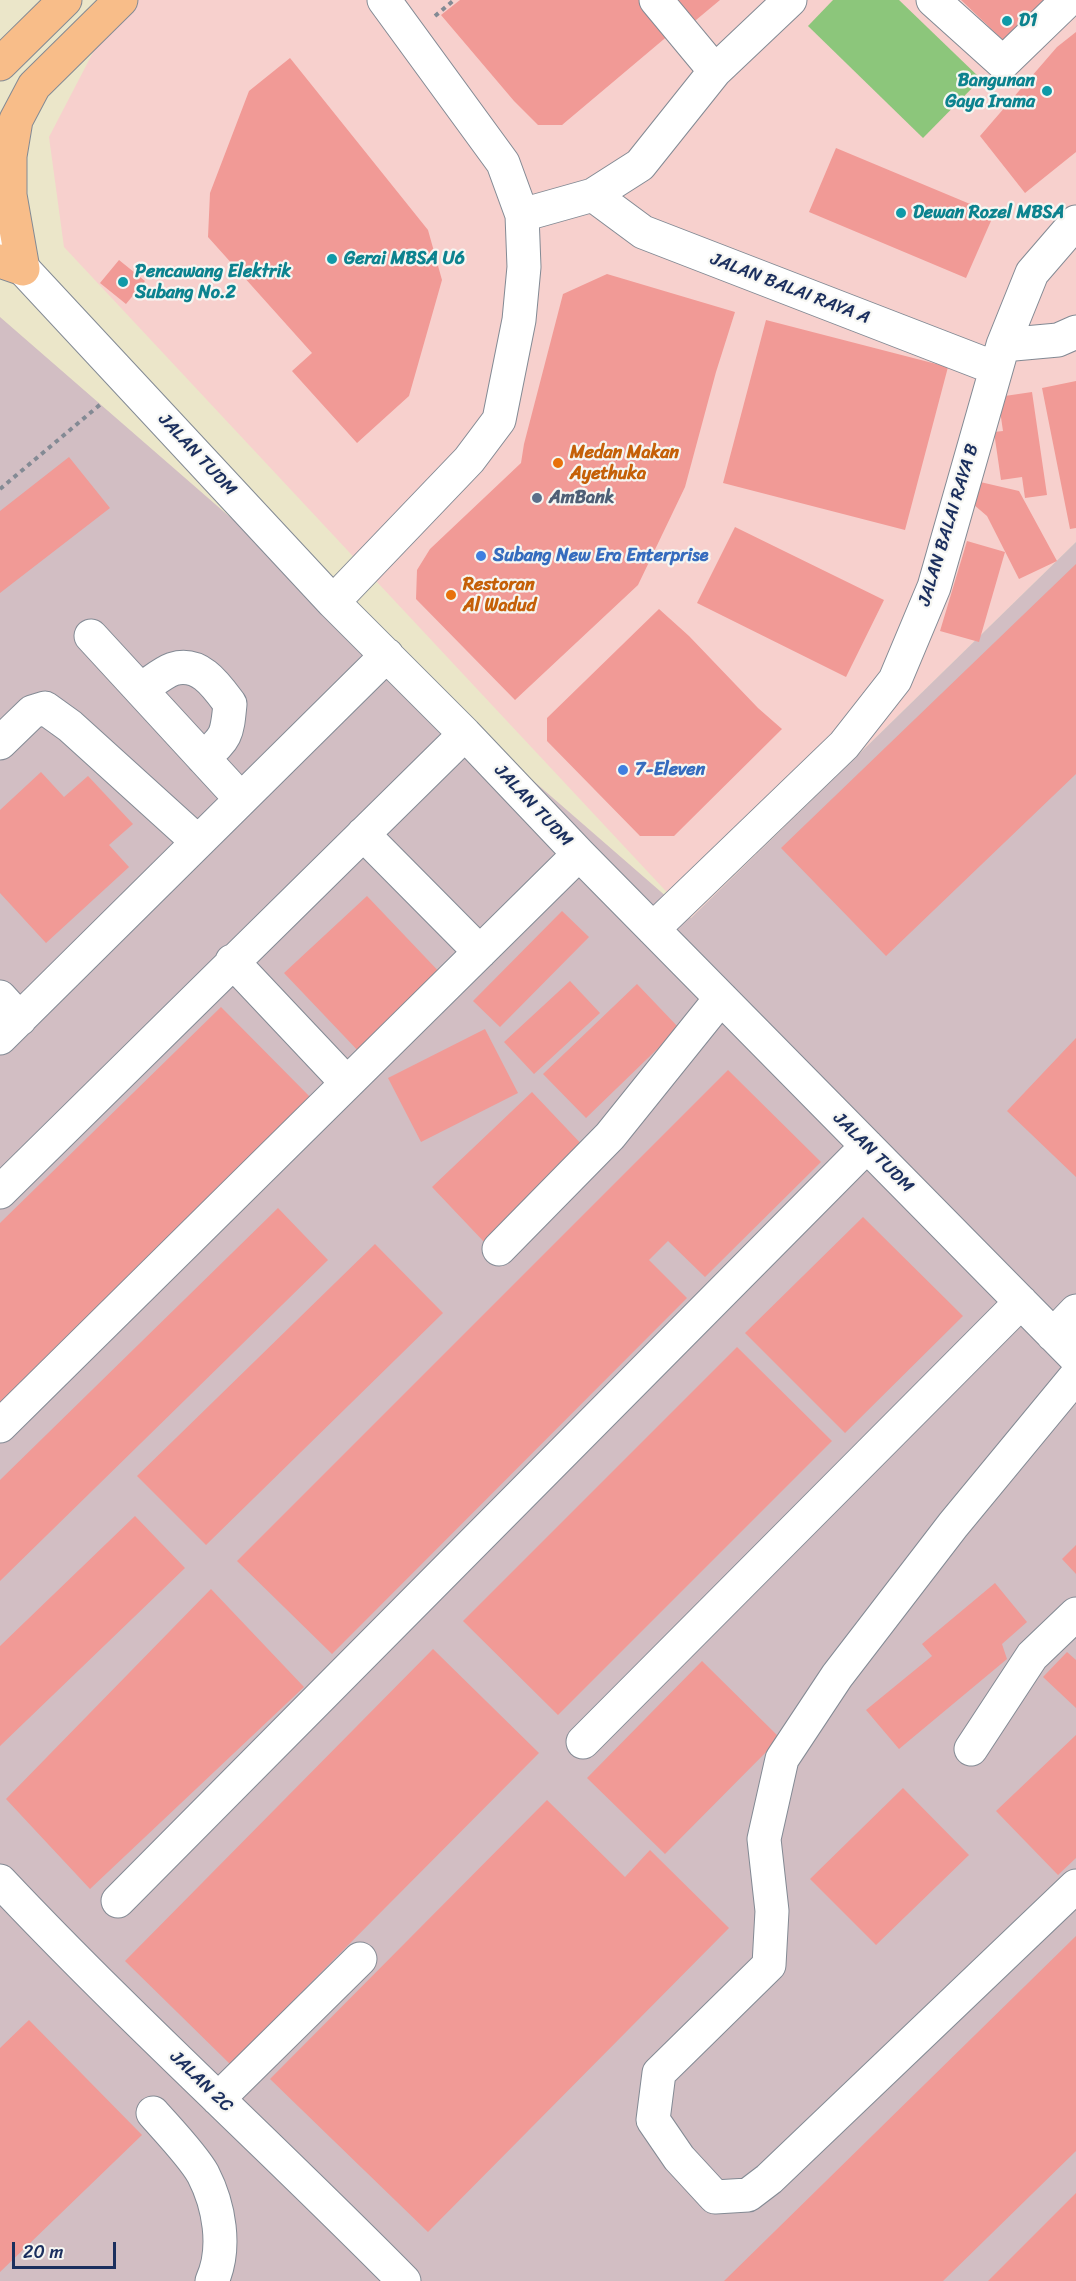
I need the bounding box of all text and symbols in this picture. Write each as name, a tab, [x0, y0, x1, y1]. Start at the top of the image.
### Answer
place label: D1	[1019, 10, 1037, 32]
marker: D1	[1000, 14, 1014, 28]
place label: Bangunan Gaya Irama	[945, 70, 1035, 112]
marker: Bangunan Gaya Irama	[1040, 84, 1054, 98]
place label: Dewan Rozel MBSA	[913, 202, 1064, 224]
marker: Dewan Rozel MBSA	[894, 206, 908, 220]
place label: Gerai MBSA U6	[344, 248, 465, 270]
street label: JALAN BALAI RAYA A	[707, 249, 873, 329]
marker: Gerai MBSA U6	[325, 252, 339, 266]
place label: Pencawang Elektrik Subang No.2	[135, 261, 291, 304]
marker: Pencawang Elektrik Subang No.2	[116, 275, 130, 289]
street label: JALAN TUDM	[153, 409, 241, 501]
street label: JALAN BALAI RAYA B	[914, 441, 984, 609]
place label: Medan Makan Ayethuka	[570, 442, 679, 484]
marker: Medan Makan Ayethuka	[551, 456, 565, 470]
place label: AmBank	[549, 487, 614, 509]
marker: AmBank	[530, 491, 544, 505]
place label: Subang New Era Enterprise	[493, 545, 708, 567]
marker: Subang New Era Enterprise	[474, 549, 488, 563]
place label: Restoran Al Wadud	[463, 574, 536, 616]
marker: Restoran Al Wadud	[444, 588, 458, 602]
place label: 7-Eleven	[635, 759, 705, 781]
street label: JALAN TUDM	[489, 760, 577, 852]
marker: 7-Eleven	[616, 763, 630, 777]
street label: JALAN TUDM	[828, 1108, 918, 1198]
street label: JALAN 2C	[165, 2047, 237, 2117]
scale bar	[15, 2230, 118, 2268]
text: 20 m	[23, 2236, 63, 2268]

